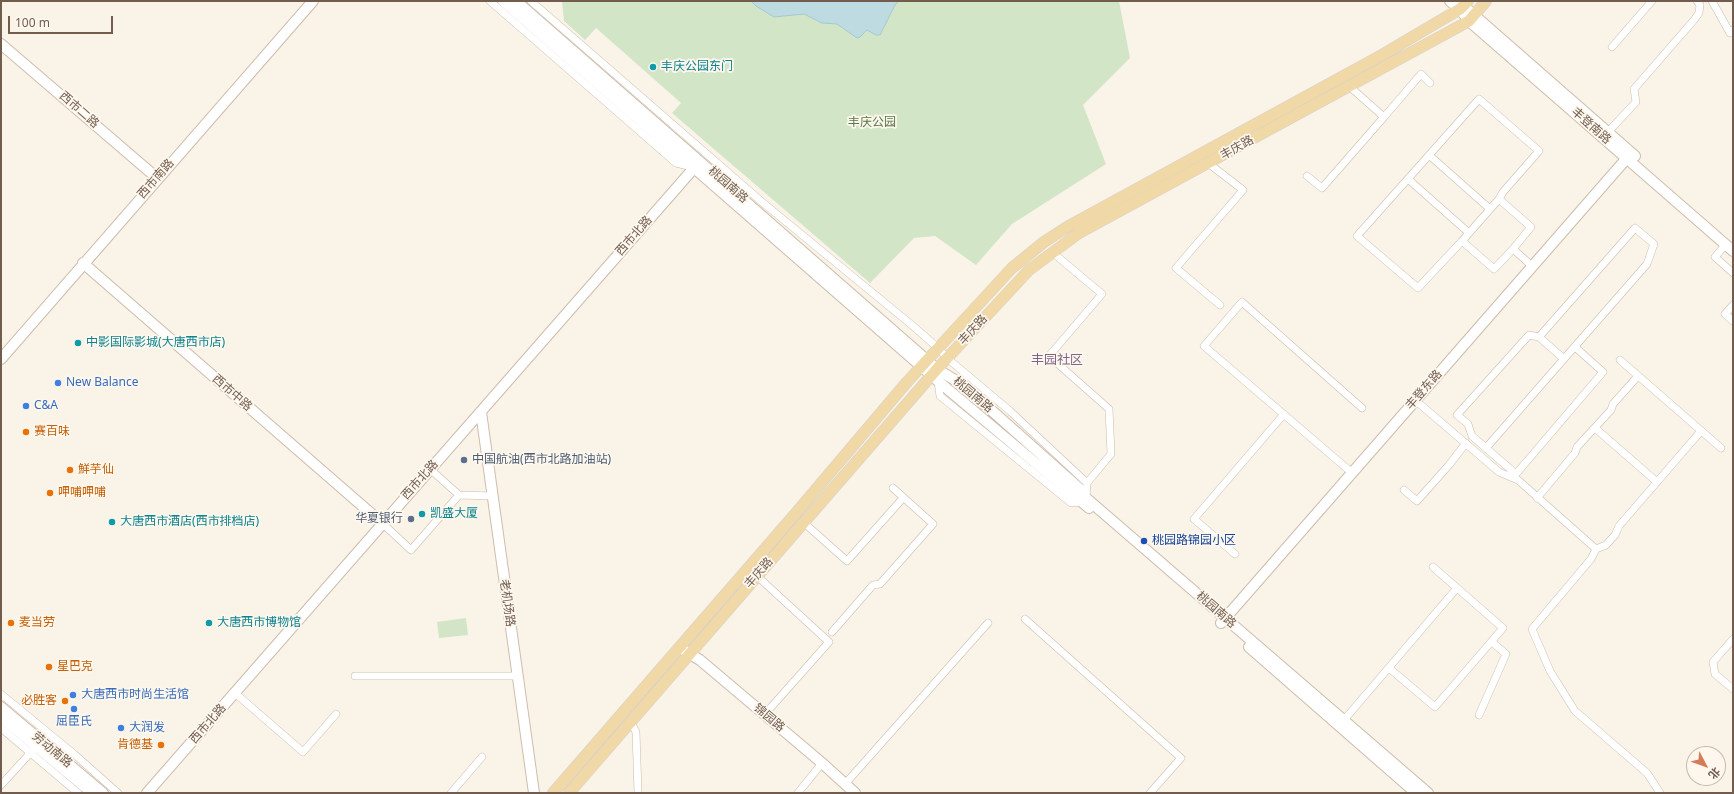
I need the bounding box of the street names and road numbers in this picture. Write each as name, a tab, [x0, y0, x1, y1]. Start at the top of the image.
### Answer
street label: 西市二路	[56, 89, 102, 131]
street label: 丰登南路	[1568, 105, 1614, 147]
street label: 丰庆路	[1218, 133, 1256, 163]
street label: 西市南路	[135, 156, 177, 202]
street label: 桃园南路	[705, 164, 751, 206]
street label: 西市北路	[613, 213, 655, 259]
street label: 丰庆路	[955, 312, 991, 348]
street label: 丰登东路	[1403, 367, 1445, 413]
street label: 西市中路	[209, 372, 255, 414]
street label: 桃园南路	[950, 374, 996, 416]
street label: 西市北路	[399, 457, 441, 503]
street label: 丰庆路	[742, 555, 776, 591]
street label: 老机场路	[497, 578, 517, 628]
street label: 桃园南路	[1193, 589, 1239, 631]
street label: 西市北路	[187, 701, 229, 747]
street label: 锦园路	[751, 701, 787, 735]
street label: 劳动南路	[29, 729, 75, 771]

